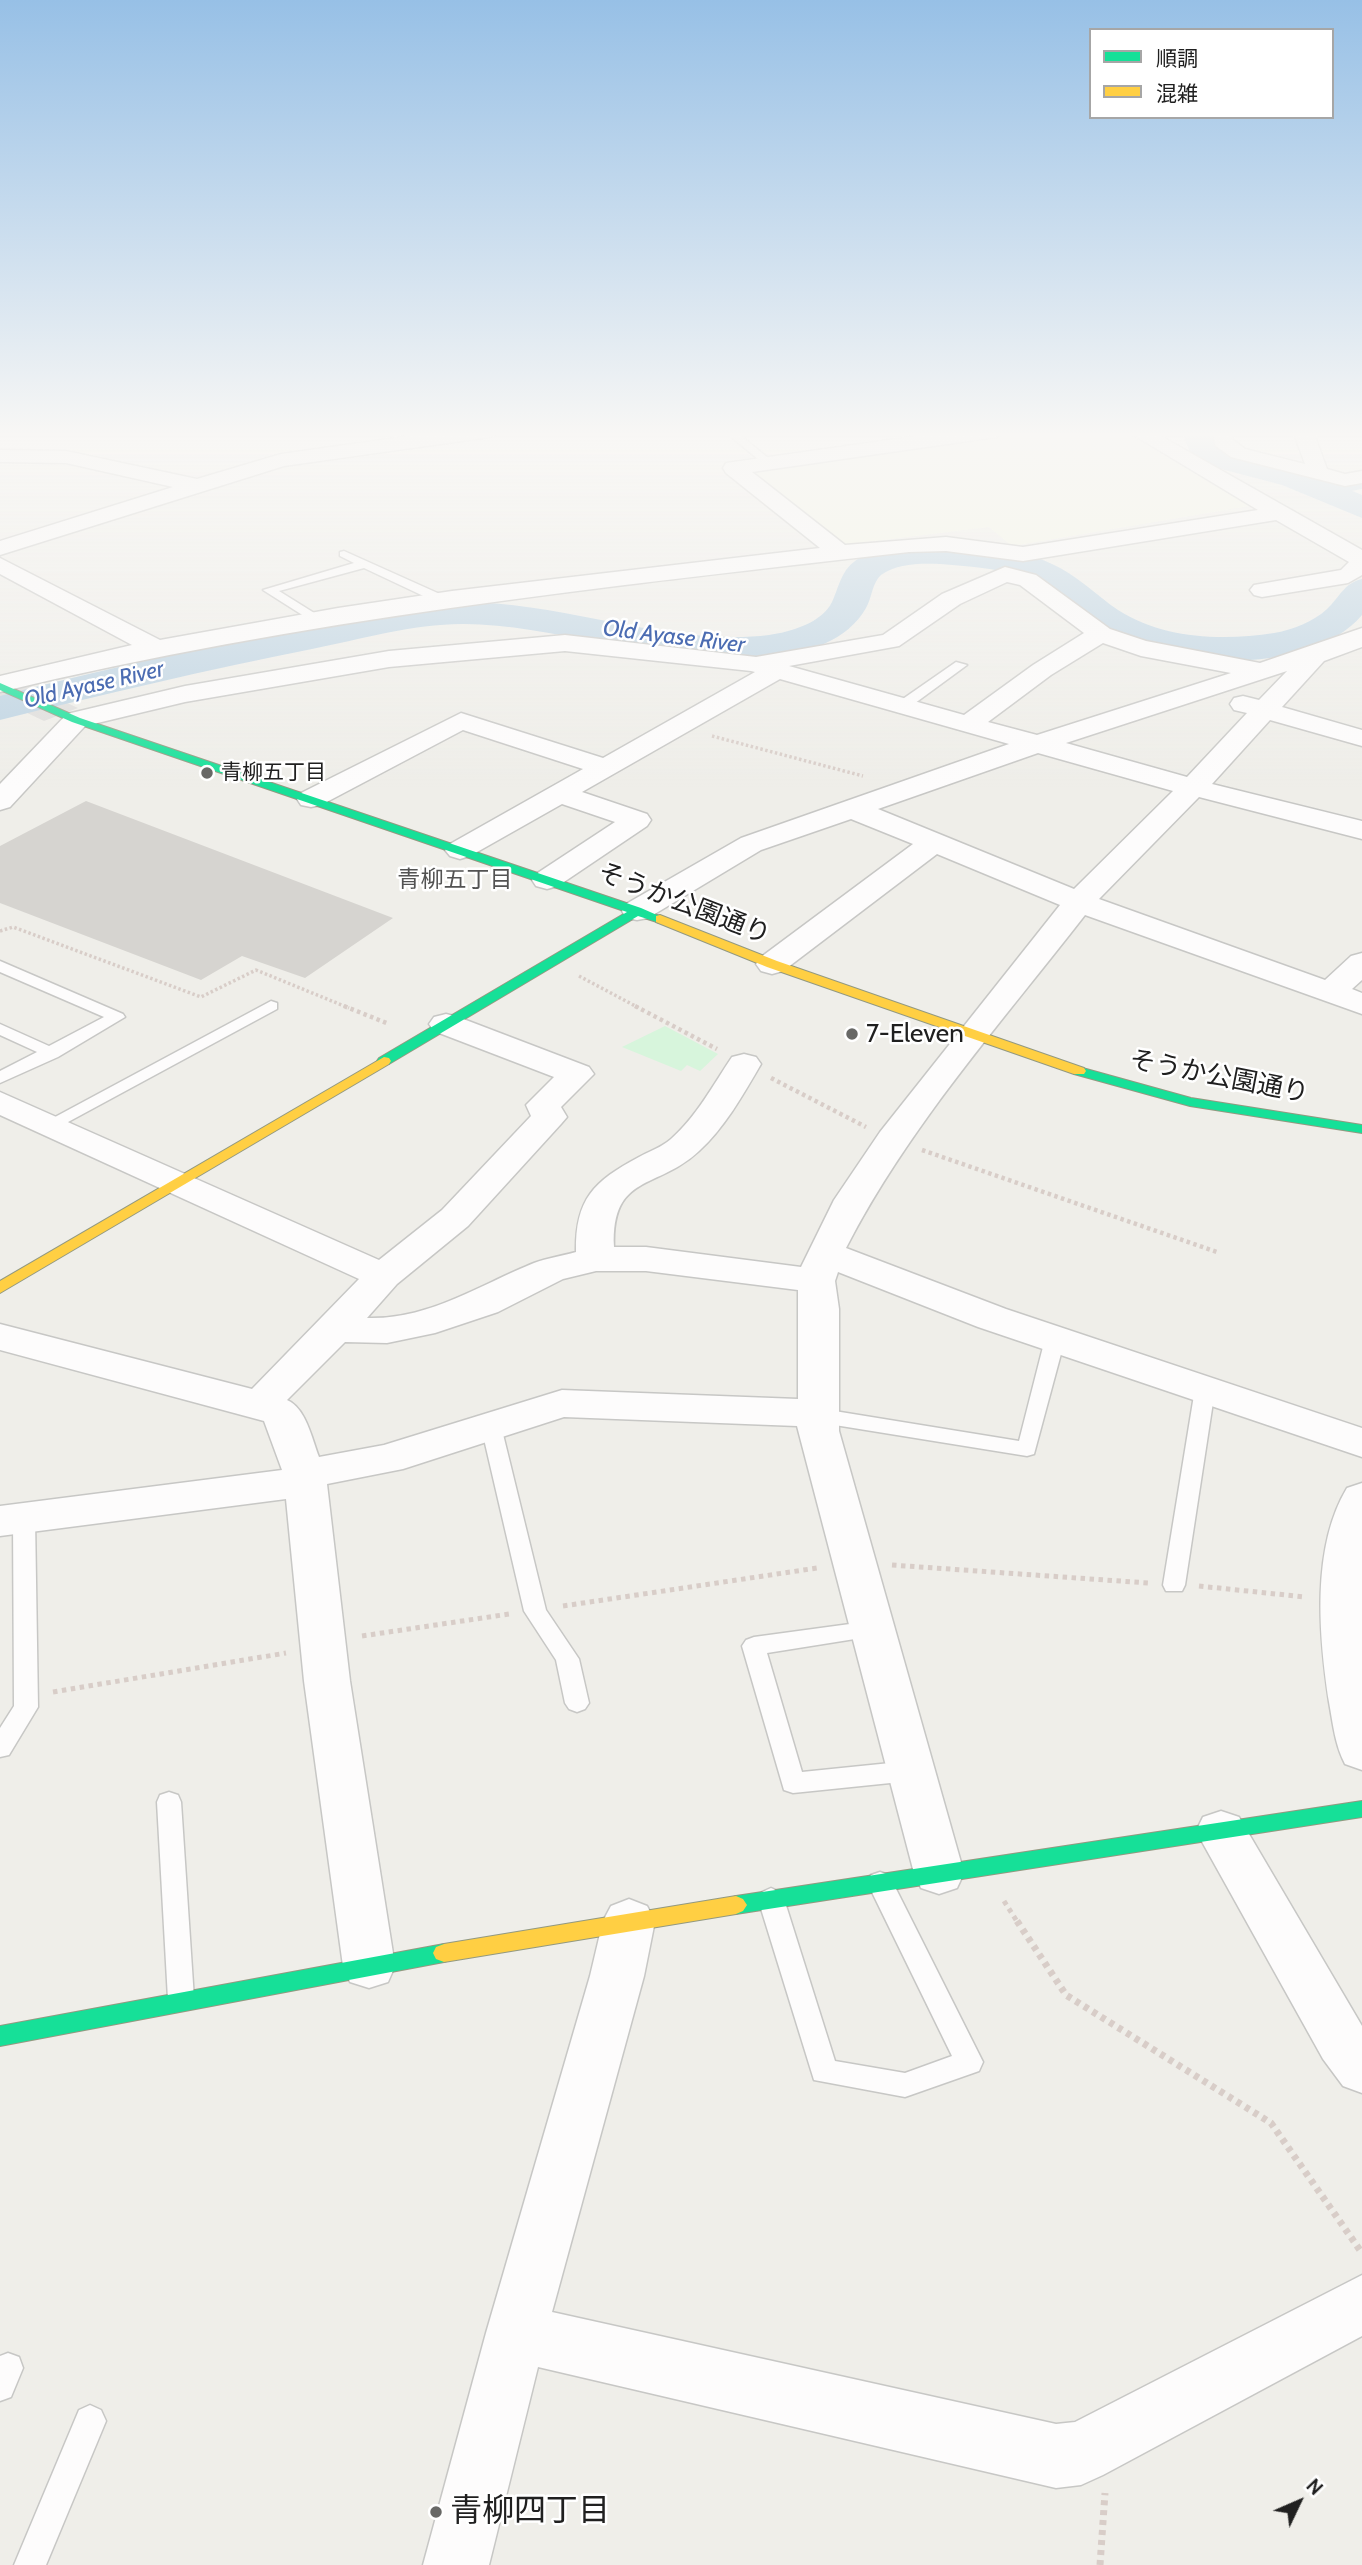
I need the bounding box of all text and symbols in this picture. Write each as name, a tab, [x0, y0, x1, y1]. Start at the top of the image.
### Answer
legend	[1089, 28, 1334, 119]
text: 順調	[1156, 46, 1198, 71]
text: 混雑	[1156, 81, 1198, 106]
water label: Old Ayase River	[601, 615, 747, 659]
water label: Old Ayase River	[21, 655, 167, 715]
place label: 青柳五丁目	[221, 760, 326, 786]
marker: 青柳五丁目	[199, 765, 215, 781]
street label: そうか公園通り	[593, 857, 775, 951]
district label: 青柳五丁目	[398, 866, 512, 894]
place label: 7-Eleven	[866, 1018, 964, 1050]
marker: 7-Eleven	[844, 1026, 860, 1042]
street label: そうか公園通り	[1127, 1044, 1311, 1110]
north arrow	[1264, 2467, 1334, 2537]
text: N	[1302, 2474, 1327, 2500]
place label: 青柳四丁目	[450, 2493, 610, 2531]
marker: 青柳四丁目	[428, 2504, 444, 2520]

